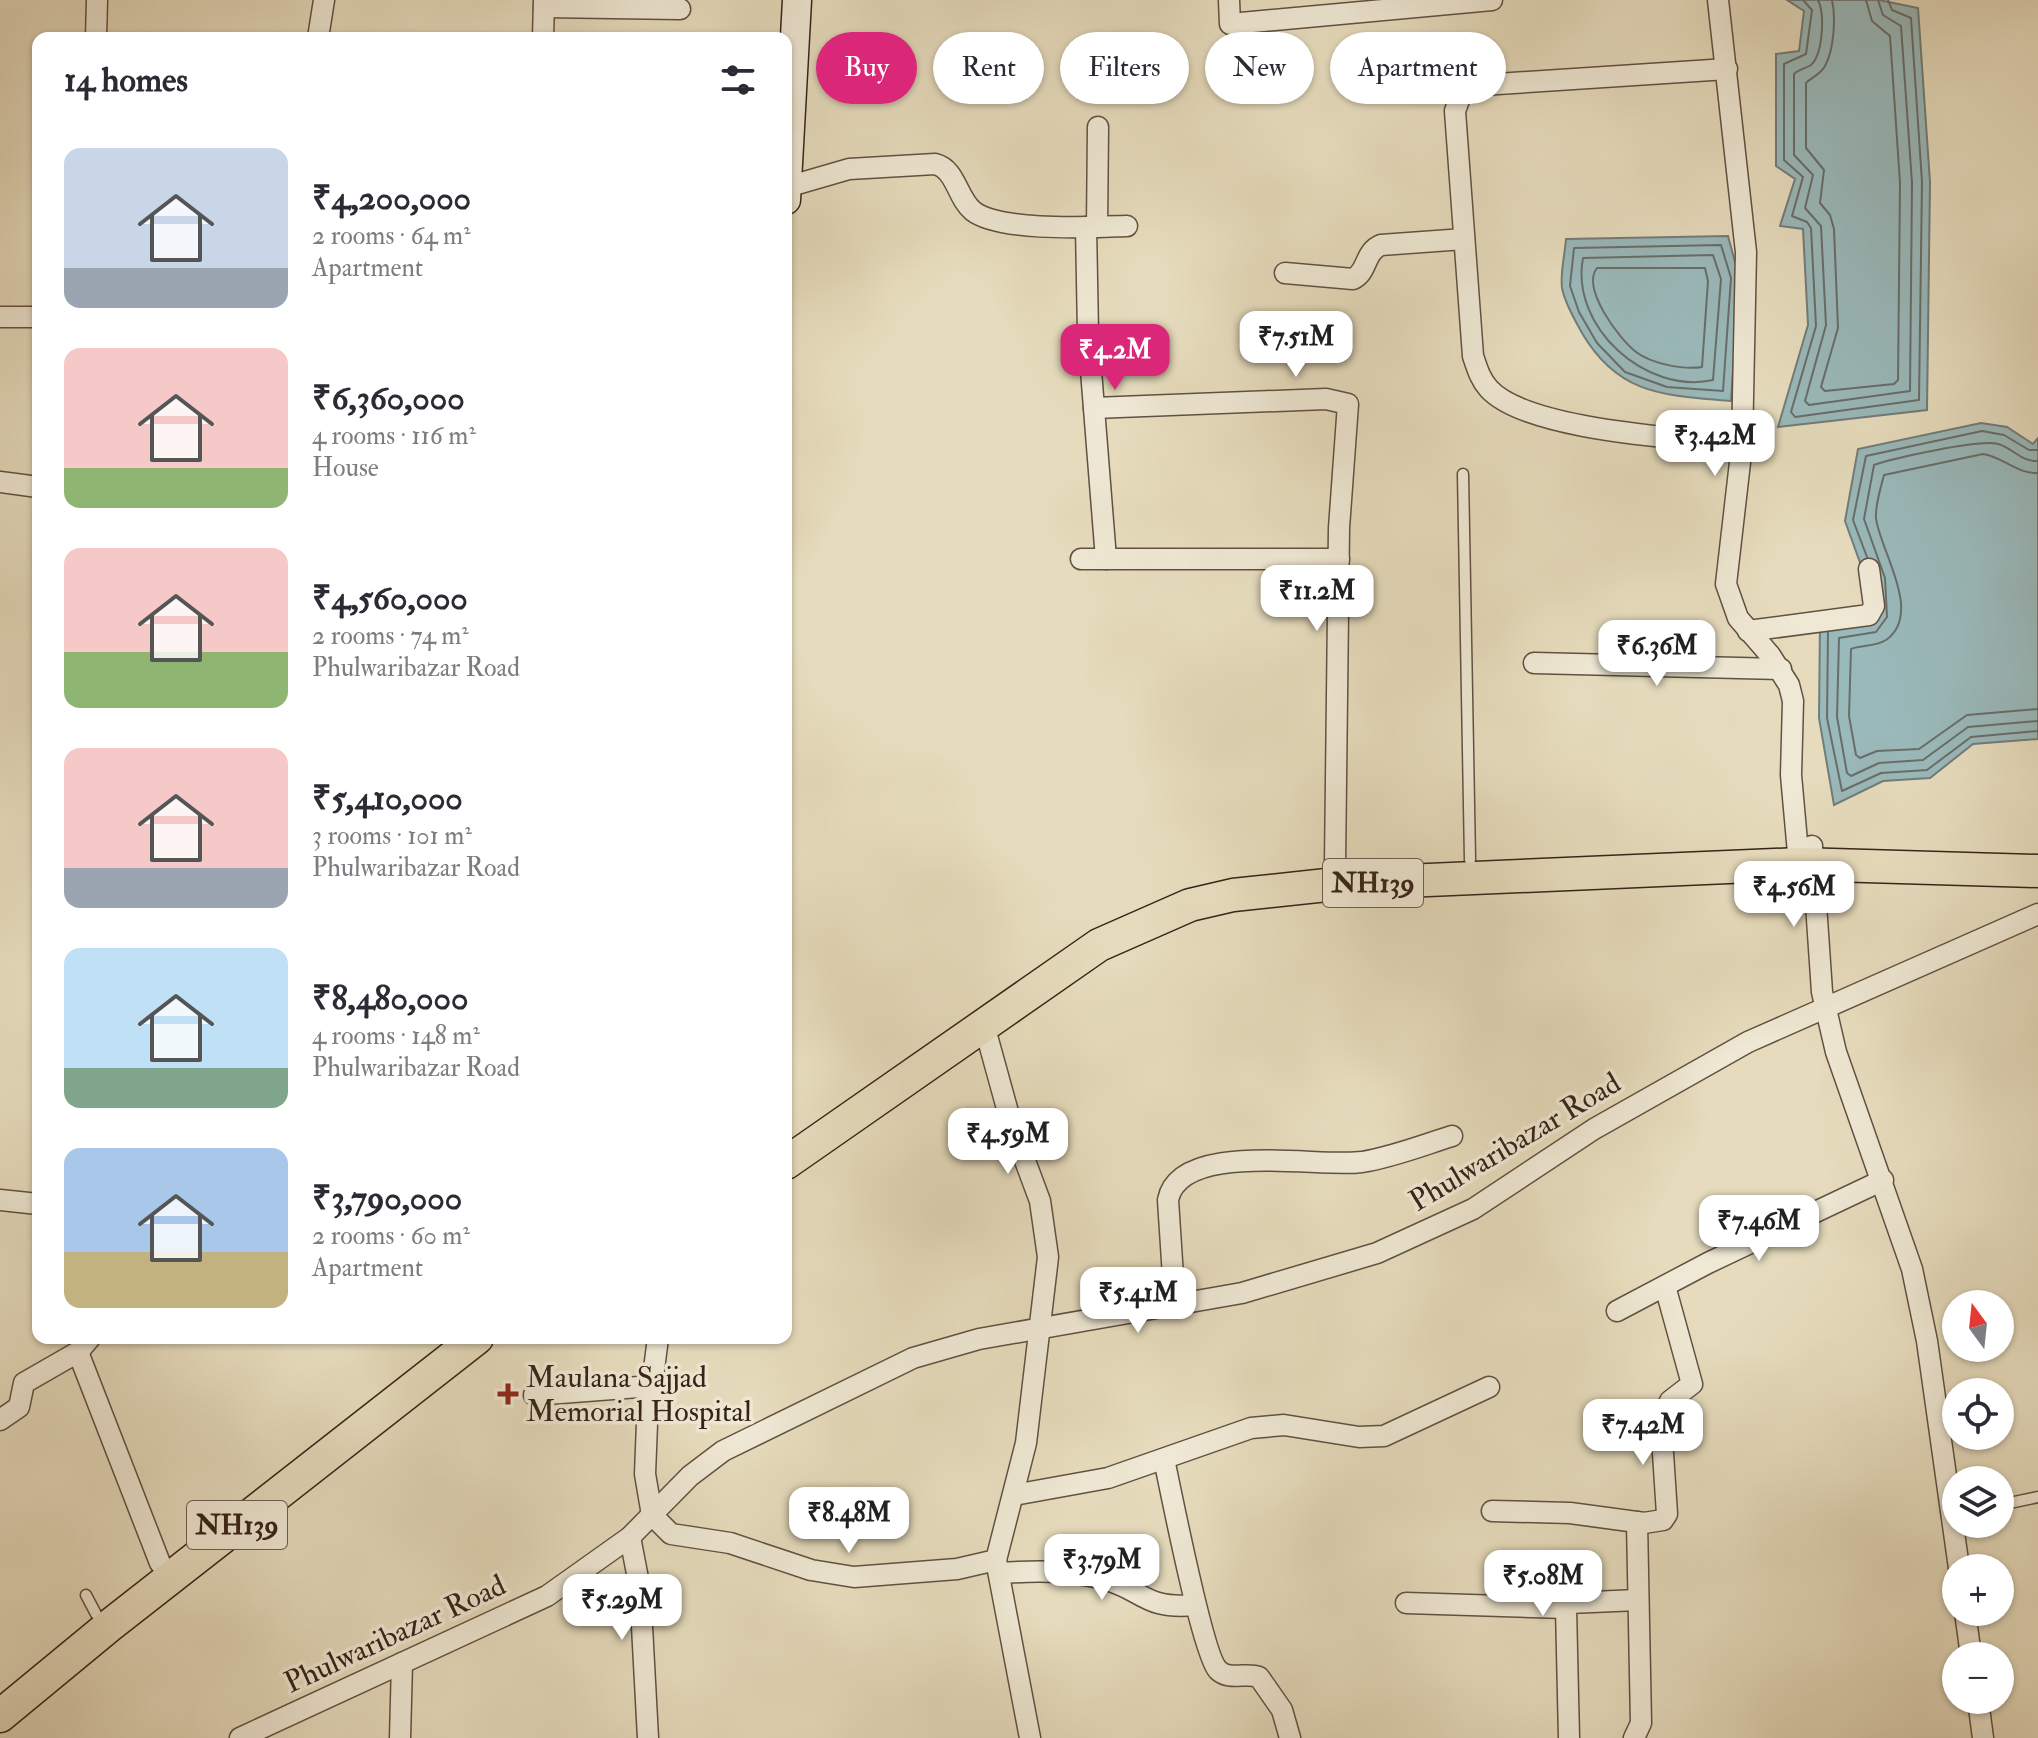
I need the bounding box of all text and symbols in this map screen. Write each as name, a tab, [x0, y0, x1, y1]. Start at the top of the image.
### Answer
chip: Buy	[816, 32, 917, 104]
chip: Rent	[933, 32, 1044, 104]
chip: Filters	[1060, 32, 1189, 104]
chip: New	[1205, 32, 1314, 104]
chip: Apartment	[1330, 32, 1506, 104]
icon: filters	[716, 58, 760, 102]
text: 14 homes	[64, 59, 188, 102]
text: ₹4,200,000	[312, 177, 471, 220]
icon: home	[128, 180, 224, 276]
text: 2 rooms · 64 m²	[312, 220, 471, 252]
text: Apartment	[312, 252, 423, 284]
pin: ₹7.51M	[1231, 311, 1361, 379]
text: ₹7.51M	[1258, 321, 1334, 353]
pin: ₹4.2M	[1059, 324, 1171, 392]
text: ₹4.2M	[1079, 334, 1151, 366]
text: ₹6,360,000	[312, 377, 465, 420]
icon: home	[128, 380, 224, 476]
pin: ₹3.42M	[1650, 410, 1780, 478]
text: 4 rooms · 116 m²	[312, 420, 476, 452]
text: ₹3.42M	[1674, 420, 1756, 452]
text: House	[312, 452, 379, 484]
pin: ₹11.2M	[1252, 565, 1382, 633]
text: ₹11.2M	[1279, 575, 1355, 607]
text: ₹4,560,000	[312, 577, 468, 620]
icon: home	[128, 580, 224, 676]
text: 2 rooms · 74 m²	[312, 620, 469, 652]
pin: ₹6.36M	[1592, 620, 1722, 688]
text: ₹6.36M	[1616, 630, 1698, 662]
text: Phulwaribazar Road	[312, 652, 520, 684]
text: ₹5,410,000	[312, 777, 463, 820]
icon: home	[128, 780, 224, 876]
text: 3 rooms · 101 m²	[312, 820, 472, 852]
text: Phulwaribazar Road	[312, 852, 520, 884]
road number: NH139	[1323, 859, 1423, 907]
pin: ₹4.56M	[1729, 861, 1859, 929]
text: ₹4.56M	[1752, 871, 1836, 903]
text: ₹8,480,000	[312, 977, 468, 1020]
icon: home	[128, 980, 224, 1076]
text: 4 rooms · 148 m²	[312, 1020, 480, 1052]
text: Phulwaribazar Road	[312, 1052, 520, 1084]
street label: Phulwaribazar Road	[1403, 1064, 1628, 1220]
pin: ₹4.59M	[943, 1108, 1073, 1176]
text: ₹4.59M	[966, 1118, 1050, 1150]
text: ₹3,790,000	[312, 1177, 462, 1220]
icon: home	[128, 1180, 224, 1276]
pin: ₹7.46M	[1694, 1195, 1824, 1263]
text: ₹7.46M	[1717, 1205, 1801, 1237]
text: 2 rooms · 60 m²	[312, 1220, 470, 1252]
text: Apartment	[312, 1252, 423, 1284]
pin: ₹5.41M	[1073, 1267, 1203, 1335]
text: ₹5.41M	[1098, 1277, 1178, 1309]
north arrow	[1942, 1290, 2014, 1362]
map controls	[1942, 1290, 2014, 1714]
place label: Maulana Sajjad Memorial Hospital	[526, 1359, 752, 1430]
button: locate	[1942, 1378, 2014, 1450]
marker: Maulana Sajjad Memorial Hospital	[497, 1383, 519, 1405]
pin: ₹7.42M	[1578, 1399, 1708, 1467]
text: ₹7.42M	[1601, 1409, 1685, 1441]
button: layers	[1942, 1466, 2014, 1538]
pin: ₹8.48M	[784, 1487, 914, 1555]
text: ₹8.48M	[807, 1497, 891, 1529]
road number: NH139	[187, 1501, 287, 1549]
pin: ₹3.79M	[1037, 1534, 1167, 1602]
text: ₹3.79M	[1062, 1544, 1142, 1576]
pin: ₹5.08M	[1478, 1550, 1608, 1618]
button: +	[1942, 1554, 2014, 1626]
text: ₹5.08M	[1502, 1560, 1584, 1592]
street label: Phulwaribazar Road	[278, 1566, 512, 1701]
pin: ₹5.29M	[557, 1574, 687, 1642]
text: ₹5.29M	[581, 1584, 663, 1616]
button: −	[1942, 1642, 2014, 1714]

